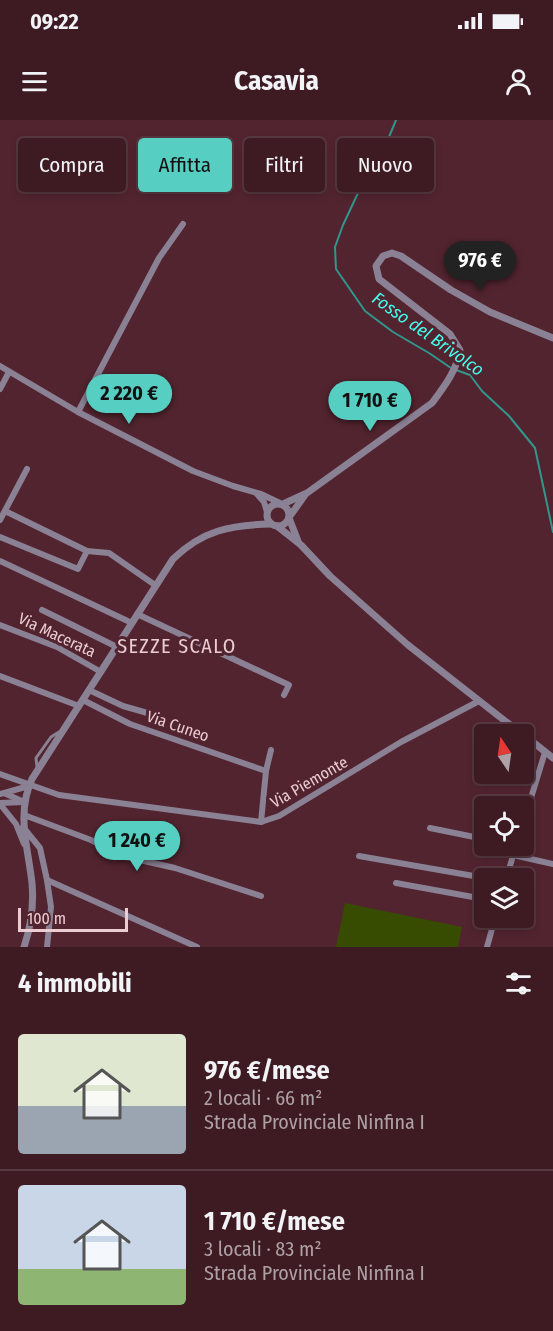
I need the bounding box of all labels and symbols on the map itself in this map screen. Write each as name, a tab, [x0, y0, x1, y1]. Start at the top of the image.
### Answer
pin: 976 €	[438, 241, 522, 292]
water label: Fosso del Brivolco	[368, 287, 488, 381]
pin: 2 220 €	[74, 374, 184, 425]
pin: 1 710 €	[315, 381, 425, 432]
street label: Via Macerata	[15, 609, 99, 661]
district label: SEZZE SCALO	[117, 634, 237, 658]
street label: Via Cuneo	[144, 706, 212, 746]
north arrow	[474, 724, 534, 784]
street label: Via Piemonte	[267, 752, 351, 812]
pin: 1 240 €	[82, 821, 192, 872]
scale bar	[18, 905, 128, 932]

